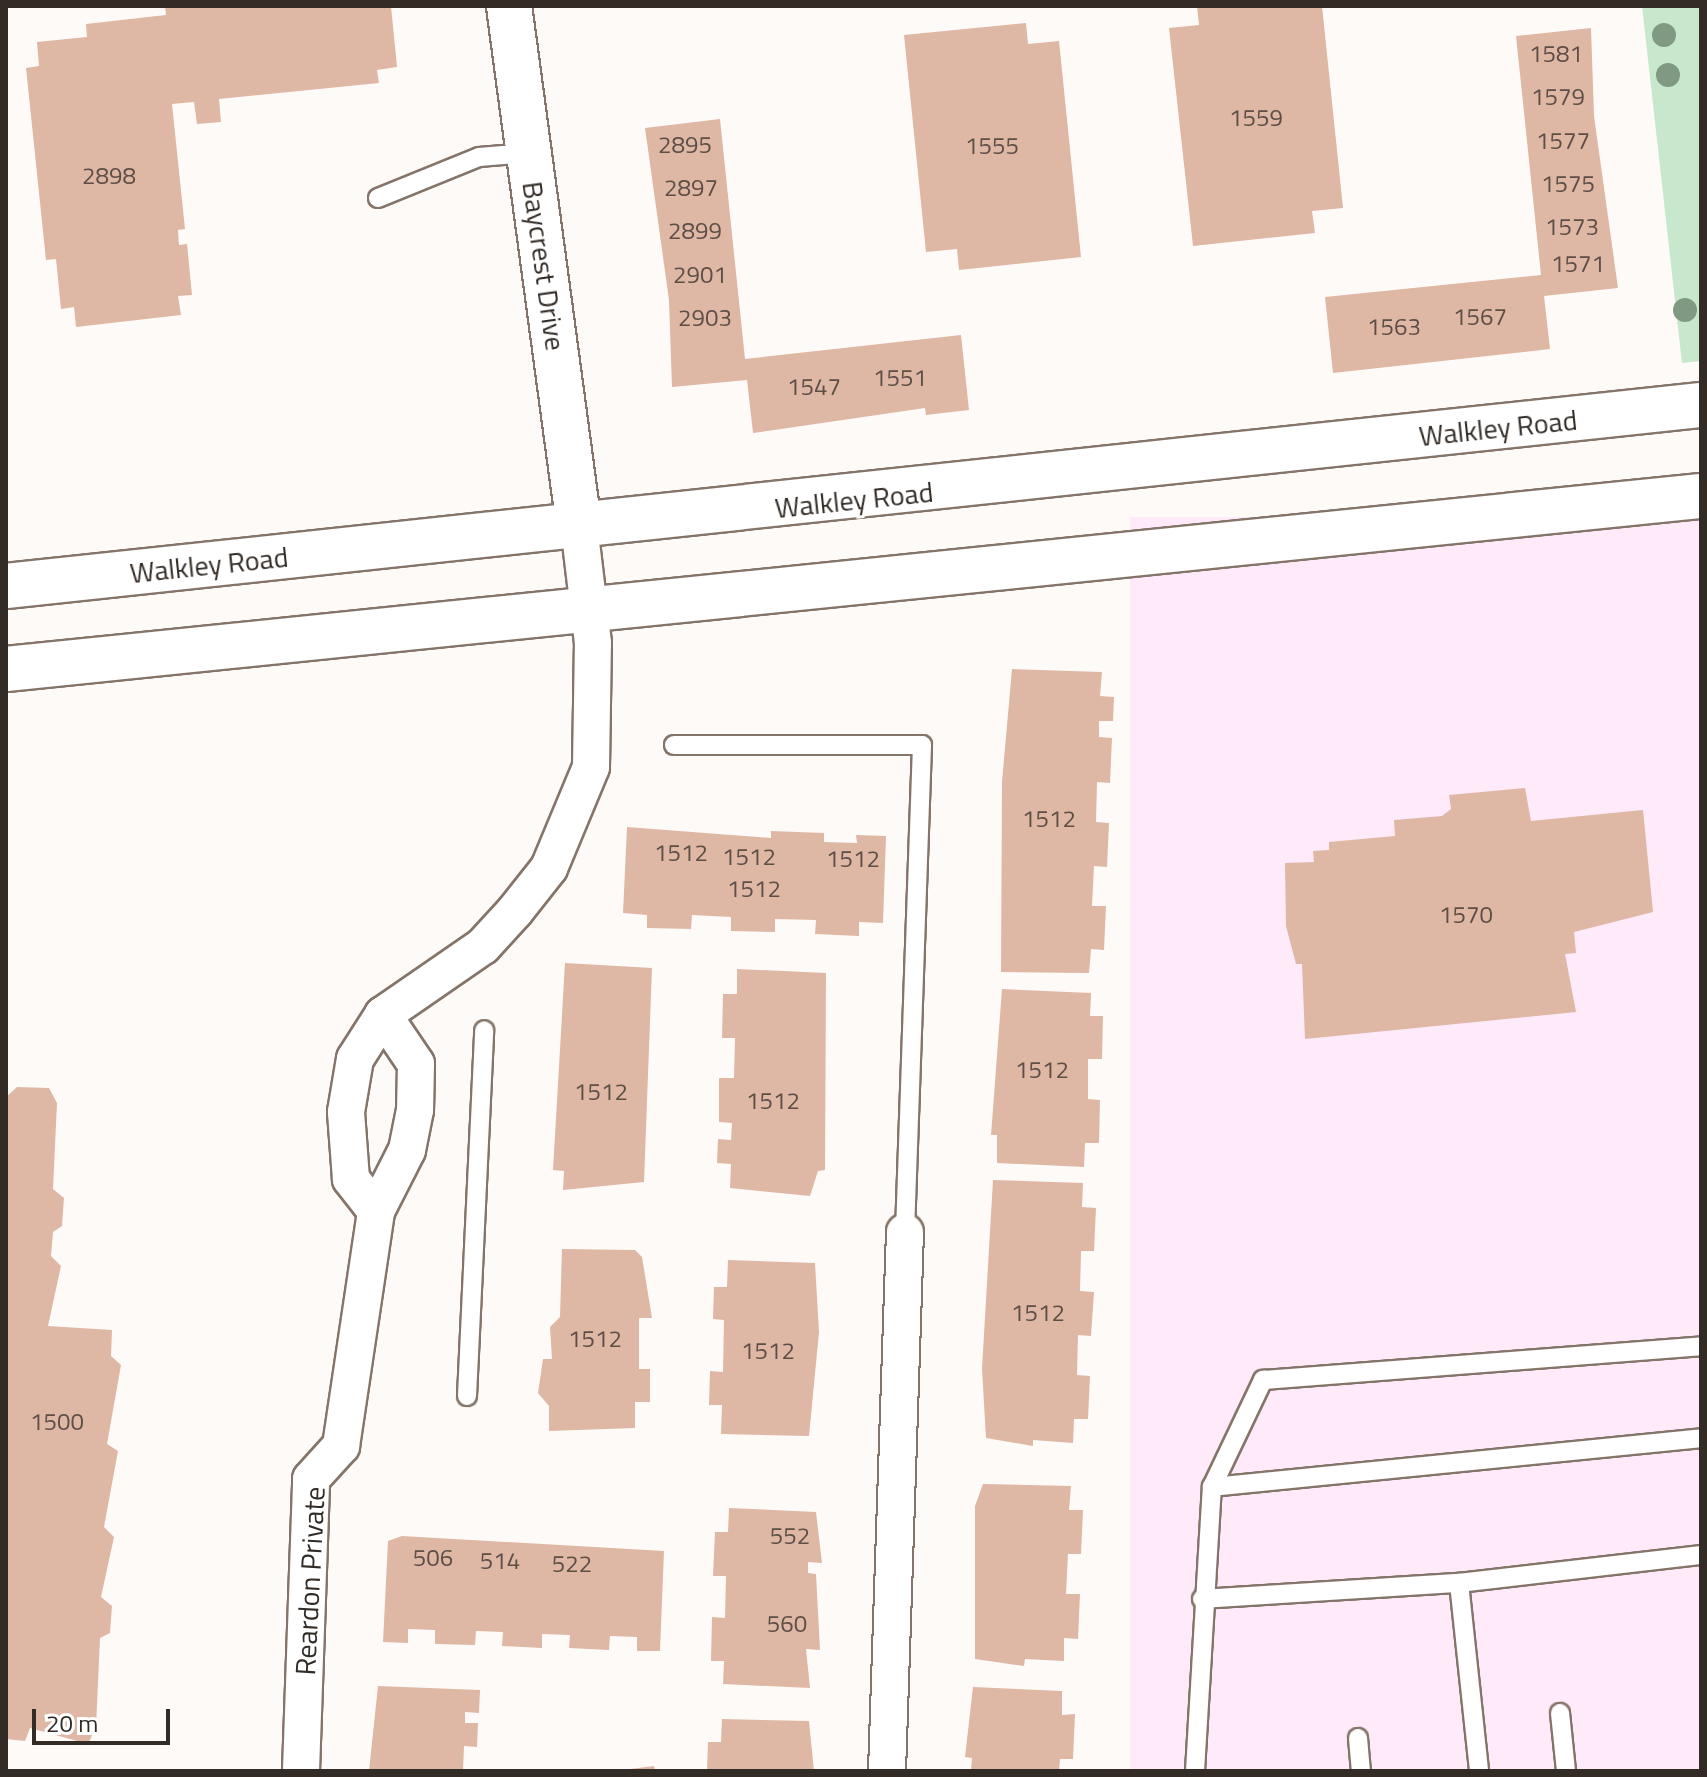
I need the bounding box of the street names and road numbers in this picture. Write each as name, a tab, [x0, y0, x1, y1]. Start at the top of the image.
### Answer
street label: Baycrest Drive	[516, 179, 572, 353]
street label: Walkley Road	[1417, 403, 1579, 453]
street label: Walkley Road	[773, 475, 935, 525]
street label: Walkley Road	[128, 540, 290, 590]
street label: Reardon Private	[288, 1486, 332, 1676]

